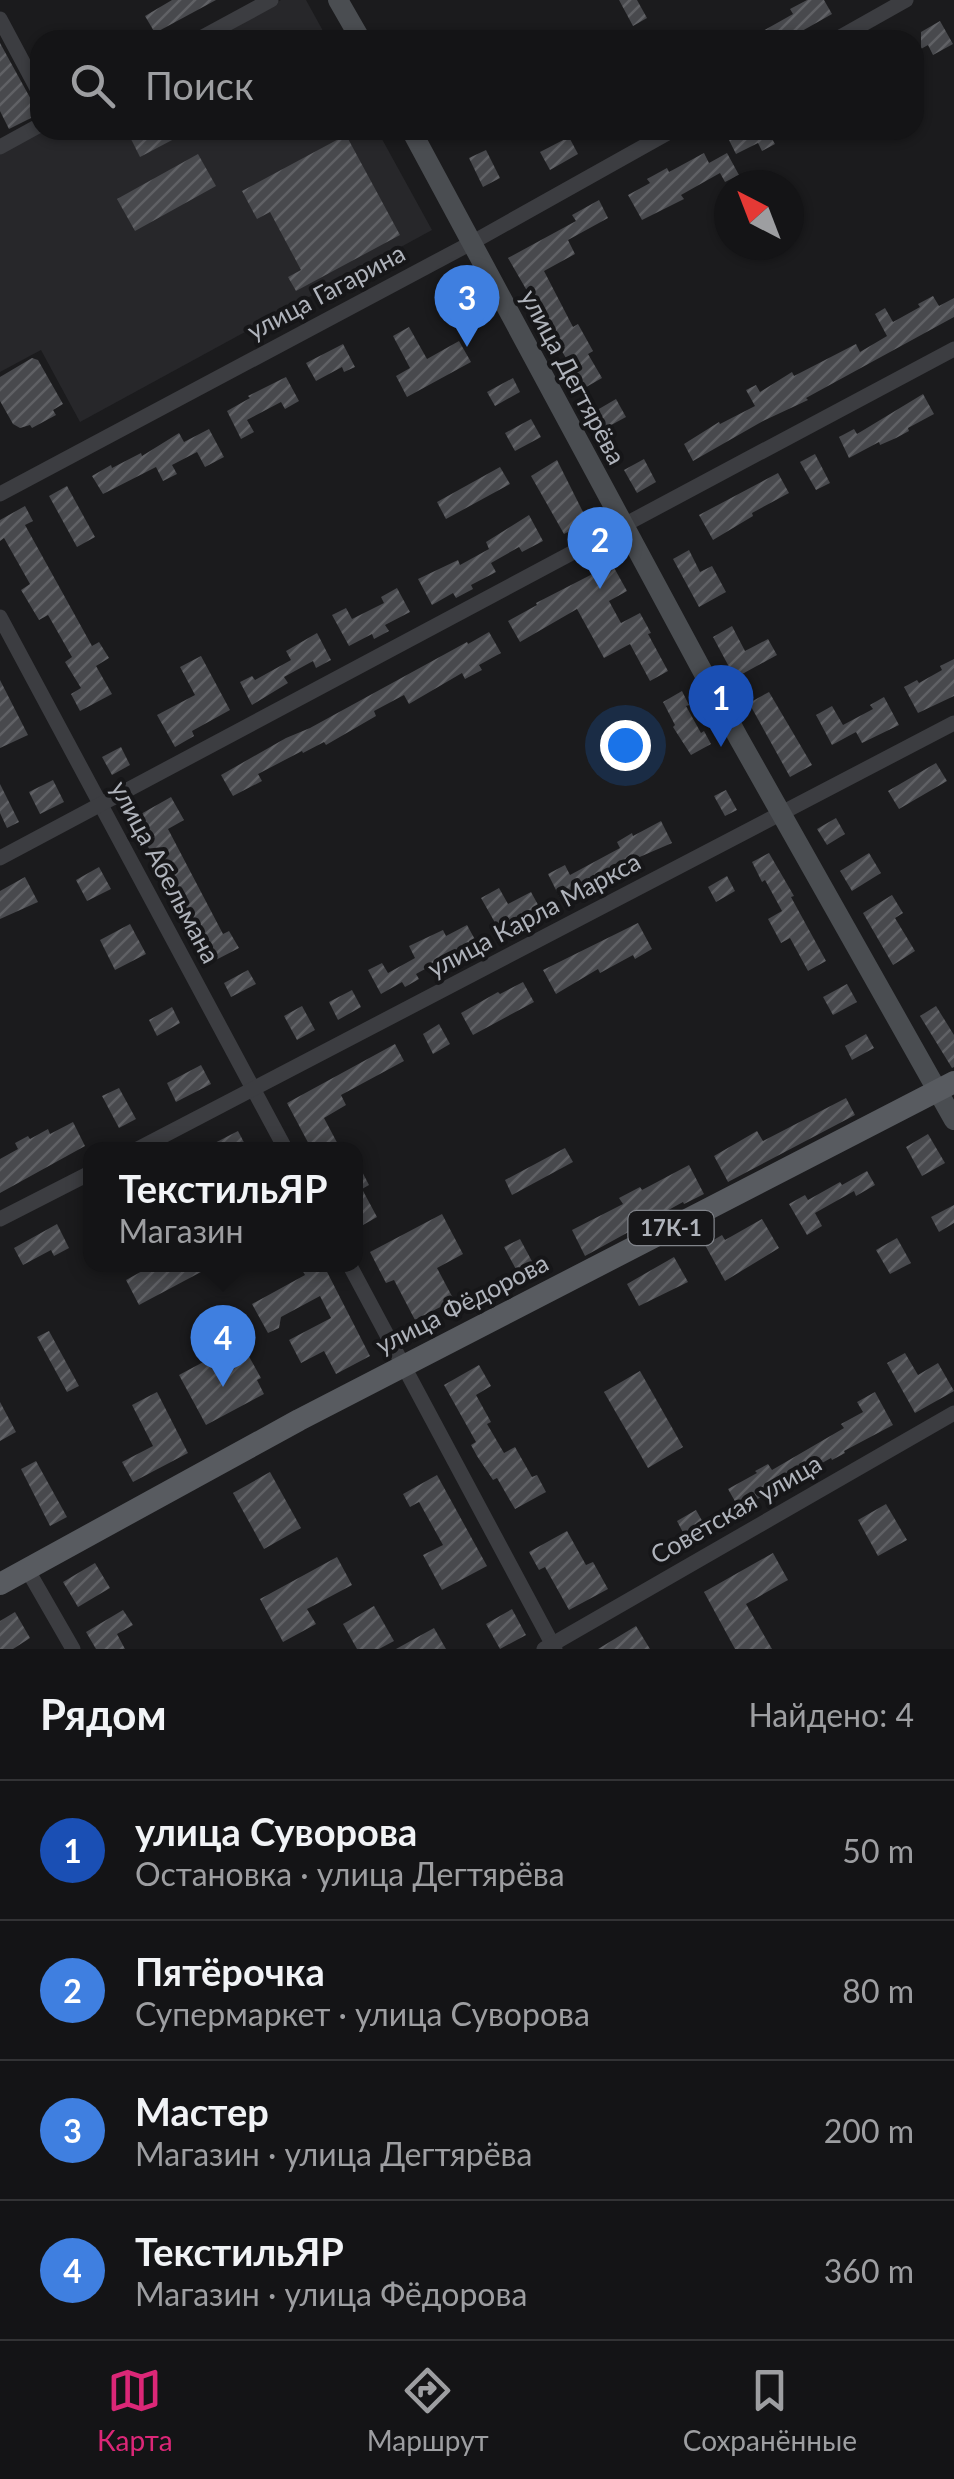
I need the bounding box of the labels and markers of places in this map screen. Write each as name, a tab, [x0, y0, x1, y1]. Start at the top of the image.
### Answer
pin: 3	[434, 264, 500, 347]
pin: 2	[568, 506, 632, 589]
pin: 1	[688, 664, 754, 747]
pin: 4	[190, 1304, 256, 1387]

